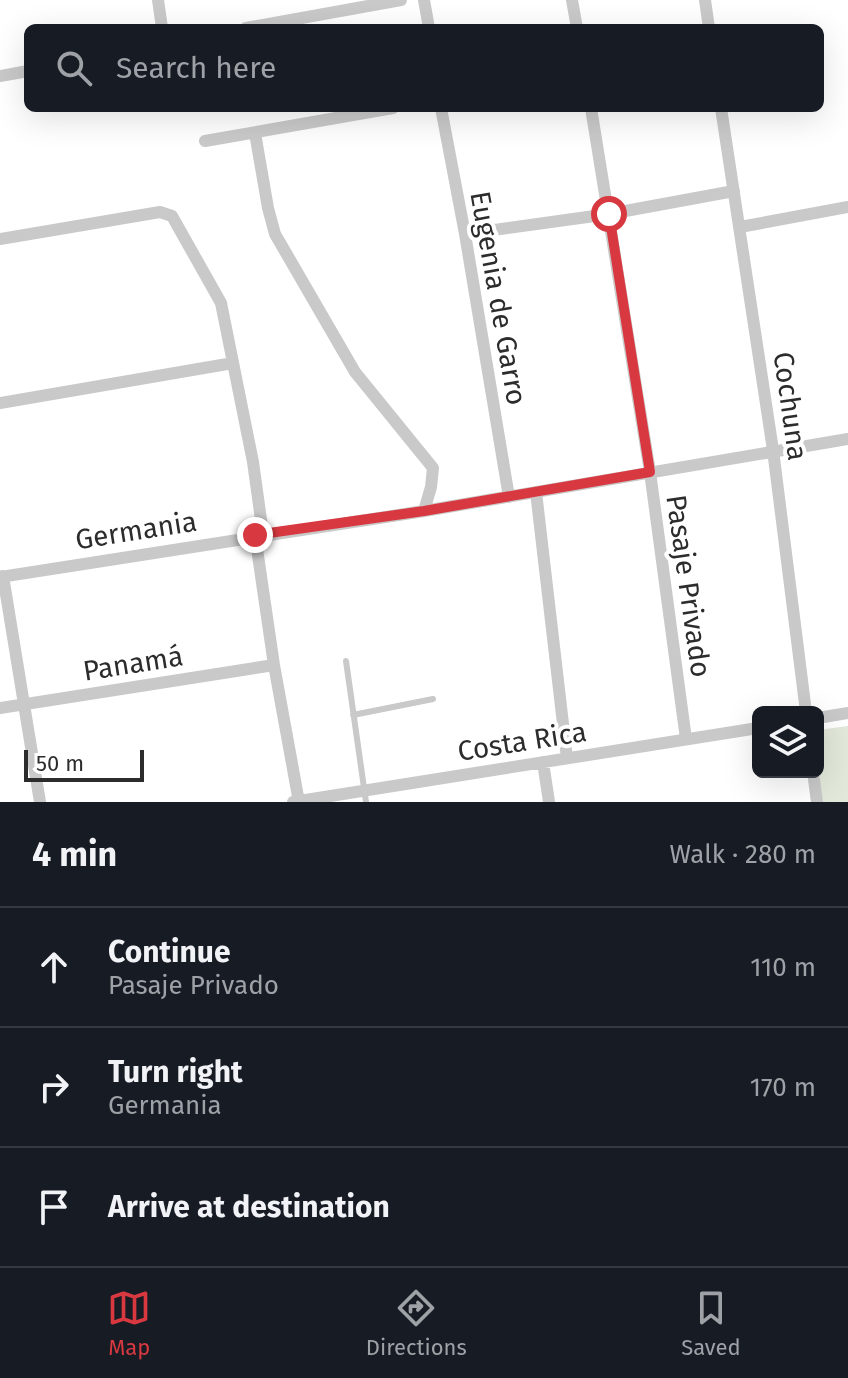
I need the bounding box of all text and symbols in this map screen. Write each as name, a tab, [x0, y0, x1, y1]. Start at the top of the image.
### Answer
search box	[24, 24, 824, 112]
icon: search	[52, 46, 96, 90]
text: Search here	[116, 50, 276, 86]
street label: Eugenia de Garro	[463, 189, 534, 408]
route start	[591, 196, 627, 232]
street label: Cochuna	[767, 350, 814, 462]
street label: Pasaje Privado	[659, 493, 718, 679]
street label: Germania	[73, 505, 199, 556]
route end	[237, 517, 273, 553]
street label: Panamá	[81, 639, 185, 688]
map controls	[752, 706, 824, 778]
button: layers	[752, 706, 824, 778]
street label: Costa Rica	[455, 715, 589, 768]
scale bar	[24, 746, 144, 782]
text: 50 m	[36, 750, 84, 777]
text: 4 min	[32, 834, 117, 875]
text: Walk · 280 m	[670, 839, 816, 870]
text: Continue	[108, 934, 231, 970]
icon: ahead	[32, 945, 76, 989]
text: 110 m	[750, 952, 816, 983]
text: Pasaje Privado	[108, 970, 279, 1001]
text: Turn right	[108, 1054, 243, 1090]
icon: right	[32, 1065, 76, 1109]
text: 170 m	[750, 1072, 816, 1103]
text: Germania	[108, 1090, 222, 1121]
icon: arrive	[32, 1185, 76, 1229]
text: Arrive at destination	[108, 1189, 390, 1225]
tab: Map	[107, 1286, 151, 1361]
tab: Directions	[366, 1286, 467, 1361]
tab: Saved	[681, 1286, 741, 1361]

